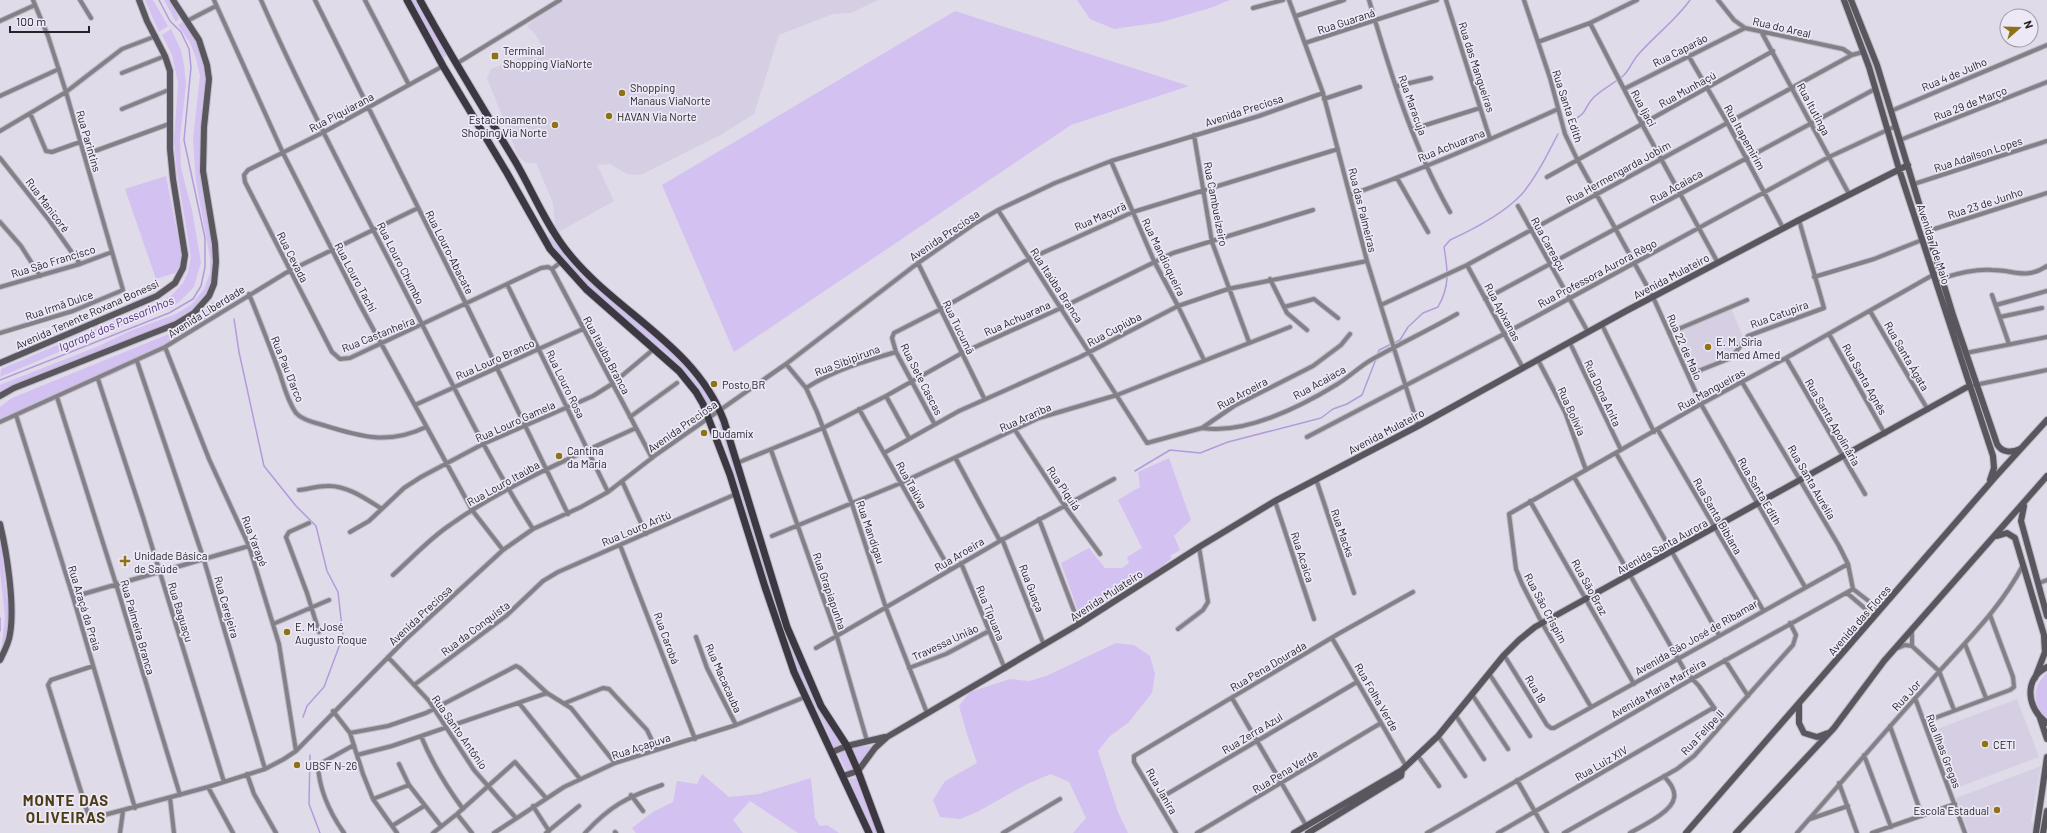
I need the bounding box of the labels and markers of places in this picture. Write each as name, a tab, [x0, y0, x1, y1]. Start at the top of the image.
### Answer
place label: Terminal Shopping ViaNorte	[503, 44, 593, 70]
marker: Terminal Shopping ViaNorte	[490, 51, 500, 61]
place label: Shopping Manaus ViaNorte	[630, 81, 711, 107]
marker: Shopping Manaus ViaNorte	[617, 88, 627, 98]
place label: HAVAN Via Norte	[617, 110, 697, 123]
marker: HAVAN Via Norte	[604, 111, 614, 121]
place label: Estacionamento Shoping Via Norte	[461, 113, 547, 139]
marker: Estacionamento Shoping Via Norte	[550, 120, 560, 130]
place label: E. M. Síria Mamed Amed	[1716, 335, 1780, 361]
marker: E. M. Síria Mamed Amed	[1703, 342, 1713, 352]
place label: Posto BR	[722, 378, 766, 391]
marker: Posto BR	[709, 379, 719, 389]
place label: Dudamix	[712, 427, 753, 440]
marker: Dudamix	[699, 428, 709, 438]
place label: Cantina da Maria	[567, 444, 607, 470]
marker: Cantina da Maria	[554, 451, 564, 461]
place label: Unidade Básica de Saúde	[134, 549, 207, 575]
marker: Unidade Básica de Saúde	[119, 555, 131, 567]
place label: E. M. José Augusto Roque	[295, 620, 367, 646]
marker: E. M. José Augusto Roque	[282, 627, 292, 637]
place label: CETI	[1993, 738, 2015, 751]
marker: CETI	[1980, 739, 1990, 749]
place label: UBSF N-26	[305, 759, 358, 772]
marker: UBSF N-26	[292, 760, 302, 770]
place label: Escola Estadual	[1913, 804, 1989, 817]
marker: Escola Estadual	[1992, 805, 2002, 815]

